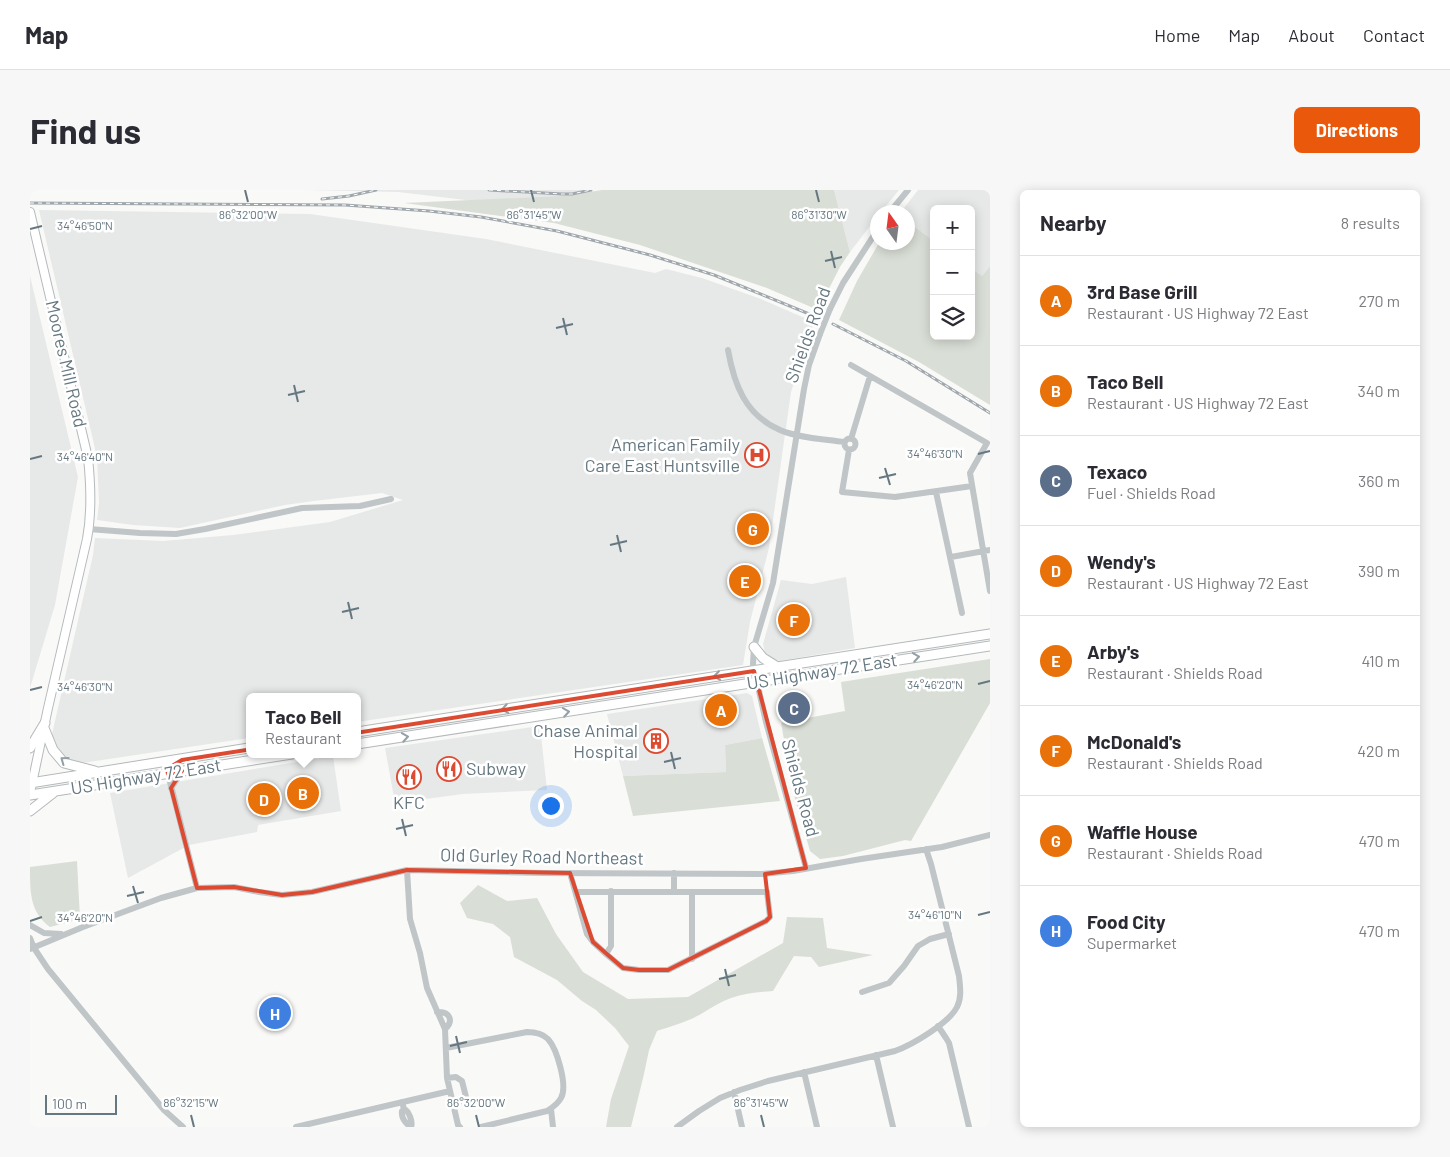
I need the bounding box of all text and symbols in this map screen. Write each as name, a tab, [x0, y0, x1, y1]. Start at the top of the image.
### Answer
text: Map	[25, 20, 68, 49]
text: Home	[1154, 24, 1200, 46]
text: Map	[1228, 24, 1260, 46]
text: About	[1288, 24, 1335, 46]
text: Contact	[1363, 24, 1425, 46]
button: Directions	[1294, 107, 1420, 153]
text: Find us	[30, 109, 141, 151]
north arrow	[870, 205, 915, 250]
map controls	[930, 205, 975, 340]
button: +	[930, 205, 975, 250]
text: 86°32'00"W	[219, 207, 278, 221]
text: 86°31'45"W	[506, 207, 562, 221]
text: 86°31'30"W	[791, 207, 847, 221]
text: Nearby	[1040, 210, 1106, 235]
text: 8 results	[1341, 213, 1400, 232]
text: 34°46'50"N	[57, 218, 113, 232]
button: −	[930, 250, 975, 295]
text: 3rd Base Grill	[1087, 280, 1197, 303]
street label: Shields Road	[780, 284, 835, 386]
text: A	[1051, 291, 1061, 310]
text: 270 m	[1358, 291, 1400, 310]
button: layers	[930, 295, 975, 340]
street label: Moores Mill Road	[42, 298, 92, 429]
text: Restaurant · US Highway 72 East	[1087, 303, 1309, 322]
text: Taco Bell	[1087, 370, 1163, 393]
text: B	[1051, 381, 1061, 400]
text: 340 m	[1357, 381, 1400, 400]
text: Restaurant · US Highway 72 East	[1087, 393, 1309, 412]
place label: American Family Care East Huntsville	[585, 433, 740, 476]
hospital icon: American Family Care East Huntsville	[744, 442, 770, 468]
text: 34°46'30"N	[907, 446, 963, 460]
text: 34°46'40"N	[57, 449, 113, 463]
text: Texaco	[1087, 460, 1147, 483]
text: C	[1051, 471, 1061, 490]
text: 360 m	[1358, 471, 1400, 490]
text: Fuel · Shields Road	[1087, 483, 1216, 502]
pin: G	[737, 510, 769, 548]
text: Wendy's	[1087, 550, 1156, 573]
text: D	[1051, 561, 1061, 580]
text: 390 m	[1358, 561, 1400, 580]
pin: E	[729, 562, 761, 600]
text: Restaurant · US Highway 72 East	[1087, 573, 1309, 592]
pin: F	[778, 601, 810, 639]
text: Arby's	[1087, 640, 1139, 663]
street label: US Highway 72 East	[745, 648, 899, 694]
text: E	[1051, 651, 1061, 670]
text: 410 m	[1362, 651, 1400, 670]
one-way arrow	[913, 652, 921, 663]
text: Restaurant · Shields Road	[1087, 663, 1263, 682]
one-way arrow	[713, 670, 721, 681]
text: 34°46'20"N	[907, 677, 963, 691]
text: 34°46'30"N	[57, 679, 113, 693]
pin: C	[778, 689, 810, 727]
pin: A	[705, 691, 737, 729]
popup	[246, 693, 361, 758]
one-way arrow	[500, 704, 509, 714]
text: Taco Bell	[265, 705, 341, 728]
one-way arrow	[562, 707, 570, 718]
place label: Chase Animal Hospital	[533, 719, 638, 762]
text: Restaurant	[265, 728, 342, 747]
building icon: Chase Animal Hospital	[643, 728, 669, 754]
text: McDonald's	[1087, 730, 1181, 753]
one-way arrow	[401, 732, 409, 742]
street label: Shields Road	[777, 736, 825, 839]
text: F	[1052, 741, 1060, 760]
text: 420 m	[1357, 741, 1400, 760]
street label: US Highway 72 East	[69, 753, 223, 799]
text: Restaurant · Shields Road	[1087, 753, 1263, 772]
restaurant icon: Subway	[436, 756, 462, 782]
one-way arrow	[60, 757, 69, 767]
place label: Subway	[466, 757, 526, 779]
restaurant icon: KFC	[396, 764, 422, 790]
pin: B	[287, 774, 319, 812]
pin: D	[248, 780, 280, 818]
place label: KFC	[393, 791, 425, 813]
your location	[538, 793, 564, 819]
text: Waffle House	[1087, 820, 1198, 843]
text: G	[1051, 831, 1061, 850]
text: 470 m	[1359, 831, 1400, 850]
street label: Old Gurley Road Northeast	[440, 843, 644, 869]
text: Restaurant · Shields Road	[1087, 843, 1263, 862]
text: 34°46'10"N	[908, 907, 962, 921]
text: 34°46'20"N	[57, 910, 113, 924]
text: Food City	[1087, 910, 1165, 933]
text: H	[1051, 921, 1061, 940]
text: 470 m	[1359, 921, 1400, 940]
text: Supermarket	[1087, 933, 1177, 952]
pin: H	[259, 994, 291, 1032]
scale bar	[45, 1092, 118, 1115]
text: 100 m	[52, 1095, 87, 1112]
text: 86°32'15"W	[163, 1095, 219, 1109]
text: 86°32'00"W	[447, 1095, 506, 1109]
text: 86°31'45"W	[733, 1095, 789, 1109]

